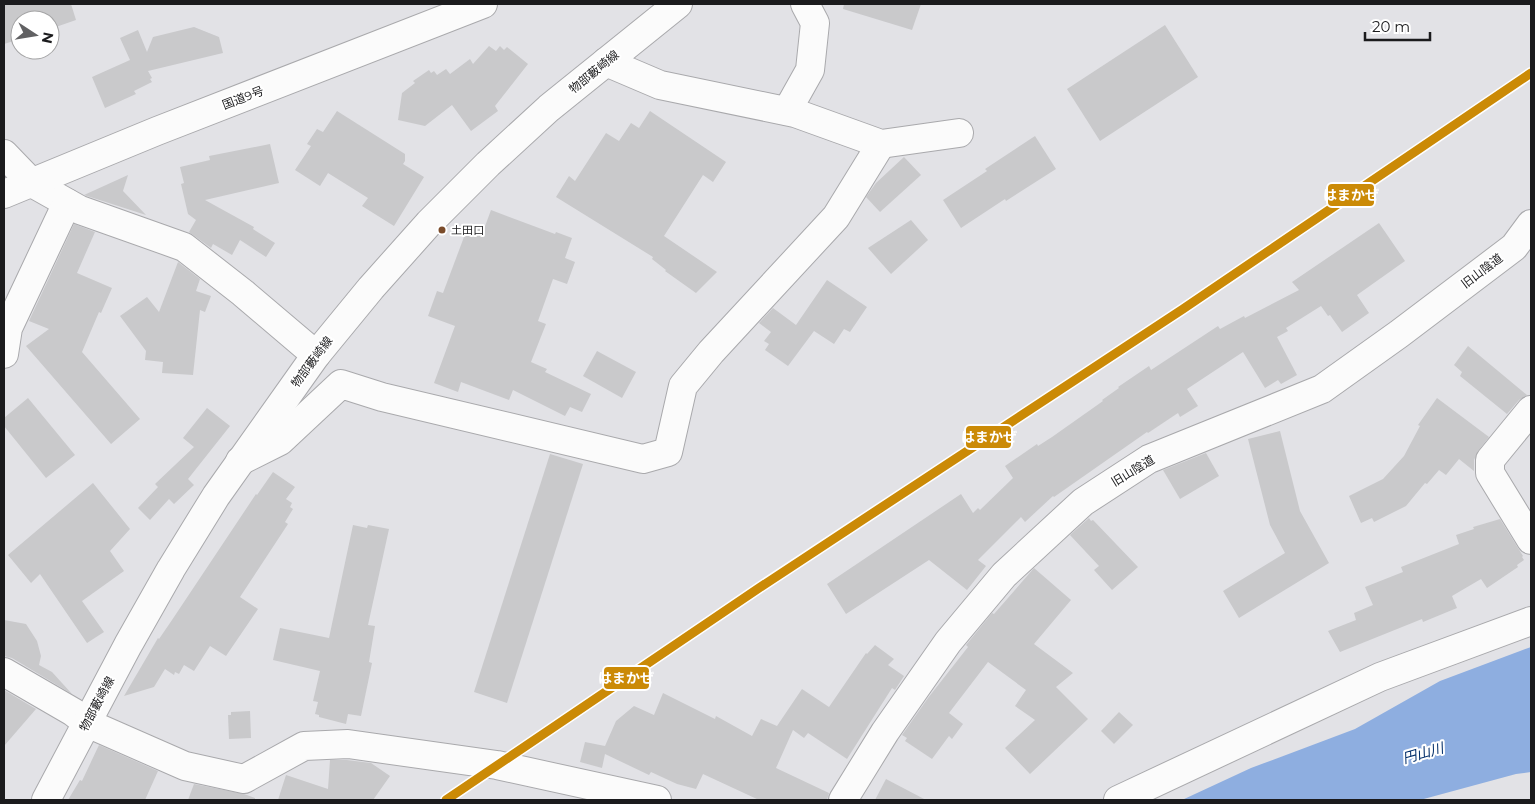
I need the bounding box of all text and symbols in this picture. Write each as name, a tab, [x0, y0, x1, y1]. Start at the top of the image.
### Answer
north arrow	[10, 10, 60, 60]
scale bar	[1365, 10, 1430, 42]
text: 20 m	[1372, 17, 1410, 36]
text: N	[38, 30, 58, 45]
street label: 物部藪崎線	[566, 47, 622, 96]
street label: 国道9号	[220, 83, 266, 112]
line badge: はまかぜ	[1327, 183, 1375, 207]
text: はまかぜ	[1323, 186, 1379, 204]
place label: 土田口	[451, 223, 484, 237]
marker: 土田口	[437, 225, 447, 235]
street label: 旧山陰道	[1458, 250, 1505, 291]
street label: 物部藪崎線	[288, 333, 336, 390]
line badge: はまかぜ	[965, 425, 1012, 449]
text: はまかぜ	[961, 428, 1017, 446]
street label: 旧山陰道	[1108, 452, 1157, 489]
line badge: はまかぜ	[603, 666, 650, 690]
text: はまかぜ	[598, 669, 654, 687]
street label: 物部藪崎線	[76, 674, 117, 734]
water label: 円山川	[1400, 738, 1448, 767]

